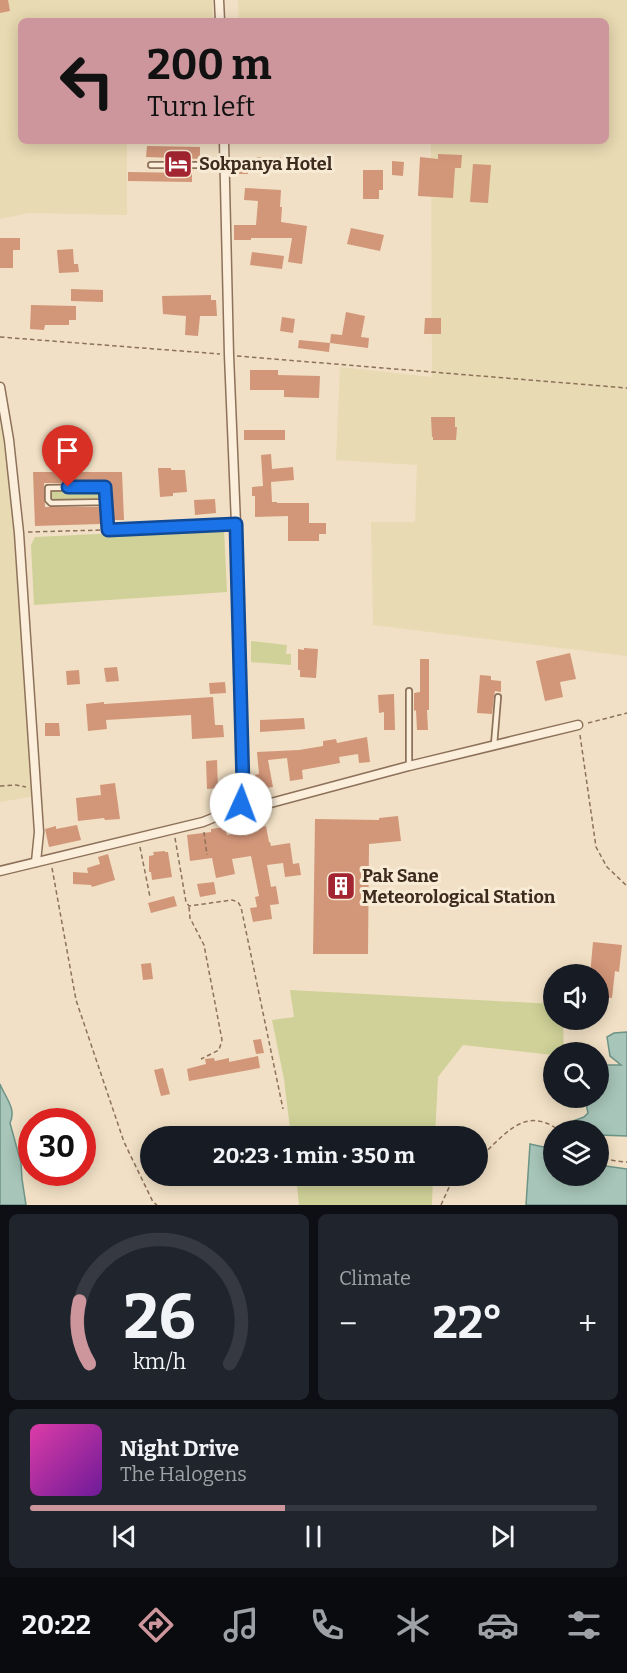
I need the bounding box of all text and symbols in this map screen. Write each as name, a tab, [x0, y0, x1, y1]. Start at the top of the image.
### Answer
text: 200 m	[147, 40, 272, 90]
icon: left	[48, 42, 126, 120]
text: Turn left	[147, 91, 255, 123]
hotel icon: Sokpanya Hotel	[162, 148, 194, 180]
place label: Sokpanya Hotel	[199, 153, 333, 175]
pin	[42, 425, 93, 487]
icon: arrive	[51, 434, 84, 467]
position arrow	[209, 772, 273, 836]
place label: Pak Sane Meteorological Station	[362, 865, 556, 908]
building icon: Pak Sane Meteorological Station	[325, 870, 357, 902]
map controls	[543, 964, 609, 1186]
button: sound	[543, 964, 609, 1030]
button: search	[543, 1042, 609, 1108]
speed limit sign: 30	[18, 1108, 96, 1186]
button: layers	[543, 1120, 609, 1186]
text: 20:23 · 1 min · 350 m	[213, 1142, 415, 1169]
text: Climate	[339, 1266, 411, 1290]
text: 26	[123, 1280, 195, 1355]
text: 22°	[432, 1296, 503, 1350]
text: −	[339, 1304, 357, 1344]
text: +	[578, 1304, 597, 1344]
text: km/h	[132, 1349, 186, 1375]
text: Night Drive	[120, 1435, 239, 1462]
text: The Halogens	[120, 1462, 247, 1486]
icon: previous	[108, 1520, 141, 1553]
icon: pause	[297, 1520, 330, 1553]
icon: next	[486, 1520, 519, 1553]
icon: directions	[135, 1604, 177, 1646]
icon: music	[220, 1604, 262, 1646]
icon: phone	[306, 1604, 348, 1646]
icon: climate	[392, 1604, 434, 1646]
icon: car	[477, 1604, 519, 1646]
icon: filters	[563, 1604, 605, 1646]
text: 20:22	[22, 1609, 91, 1641]

